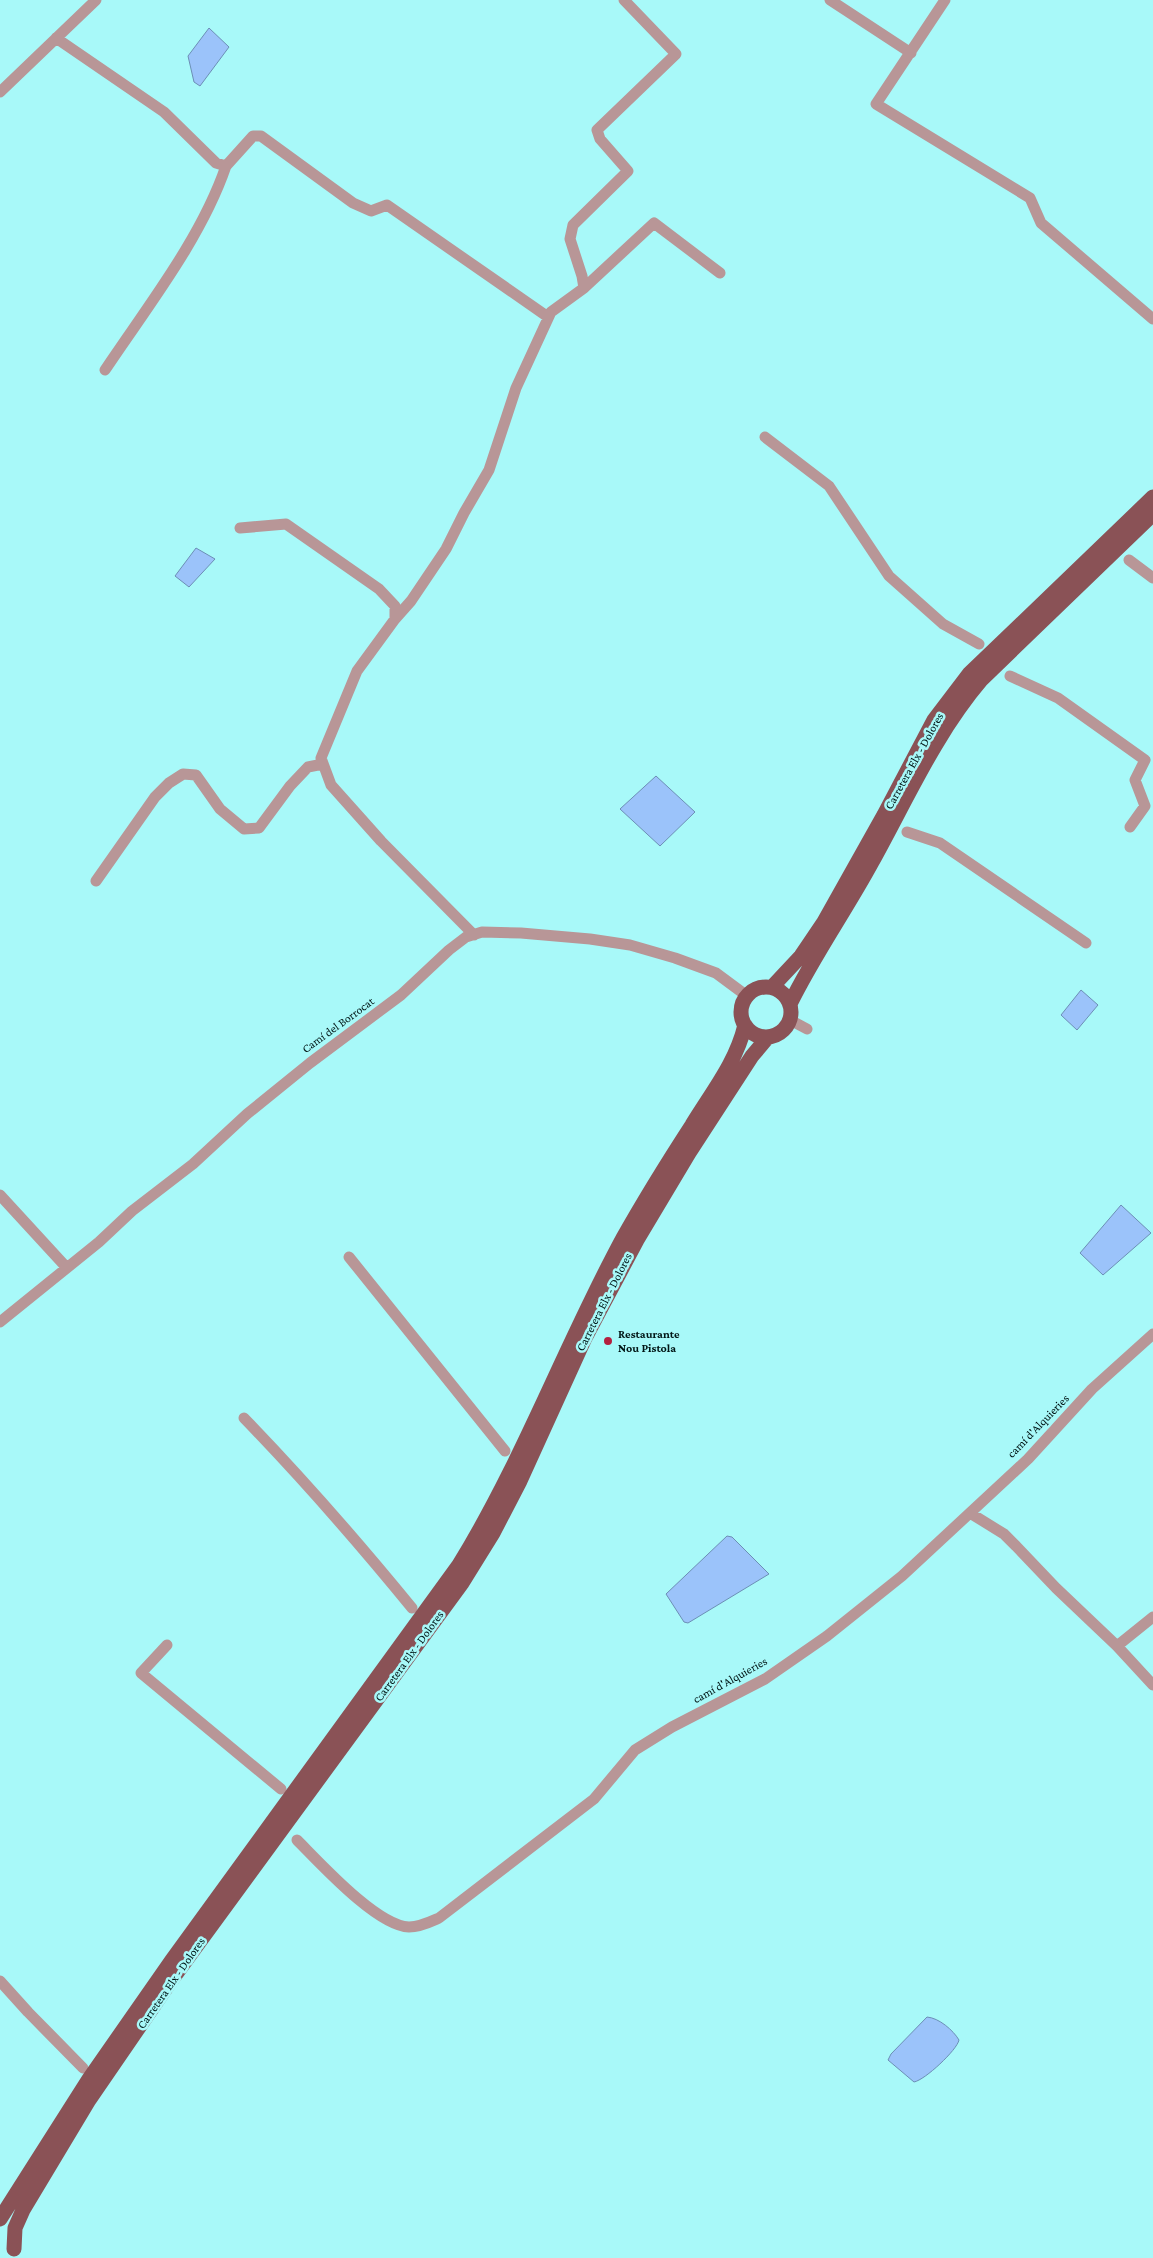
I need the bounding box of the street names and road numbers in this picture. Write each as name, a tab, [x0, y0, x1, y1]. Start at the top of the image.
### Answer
street label: Carretera Elx - Dolores	[882, 710, 947, 812]
street label: Camí del Borrocat	[299, 994, 378, 1056]
street label: Carretera Elx - Dolores	[573, 1250, 635, 1353]
street label: camí d'Alquieries	[1004, 1391, 1072, 1461]
street label: Carretera Elx - Dolores	[371, 1608, 447, 1704]
street label: camí d'Alquieries	[690, 1654, 770, 1706]
street label: Carretera Elx - Dolores	[134, 1934, 208, 2031]

